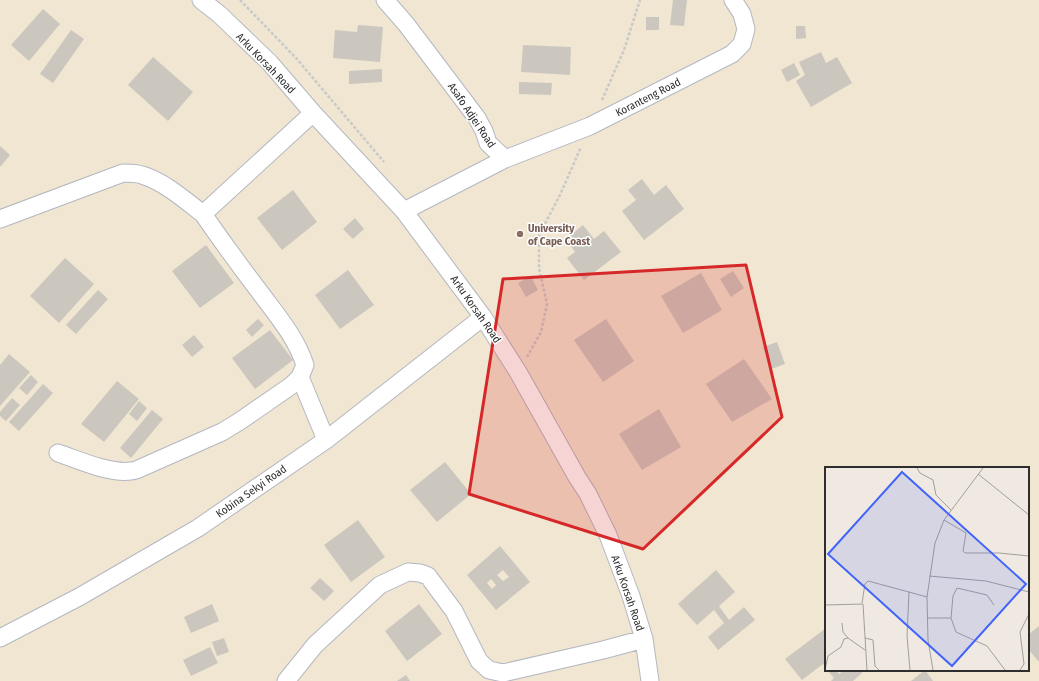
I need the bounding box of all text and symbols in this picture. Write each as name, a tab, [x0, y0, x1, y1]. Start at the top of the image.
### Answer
street label: Arku Korsah Road	[233, 30, 298, 96]
street label: Koranteng Road	[613, 75, 683, 119]
street label: Asafo Adjei Road	[445, 80, 498, 150]
place label: University of Cape Coast	[528, 222, 590, 248]
marker: University of Cape Coast	[515, 229, 525, 239]
street label: Arku Korsah Road	[448, 273, 504, 346]
street label: Kobina Sekyi Road	[214, 462, 289, 521]
inset map	[825, 467, 1029, 671]
street label: Arku Korsah Road	[608, 554, 647, 633]

